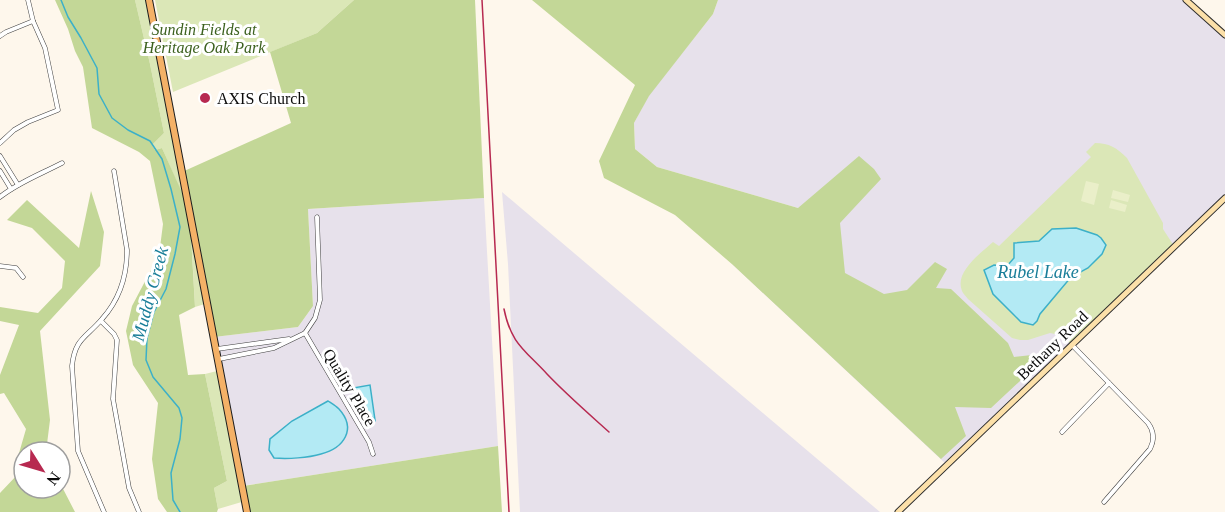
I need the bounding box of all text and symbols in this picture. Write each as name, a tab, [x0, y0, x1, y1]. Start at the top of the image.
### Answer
park label: Sundin Fields at Heritage Oak Park	[142, 21, 266, 57]
place label: AXIS Church	[217, 90, 305, 107]
marker: AXIS Church	[198, 91, 212, 105]
water label: Muddy Creek	[128, 244, 172, 344]
water label: Rubel Lake	[996, 262, 1079, 282]
street label: Bethany Road	[1014, 308, 1092, 384]
street label: Quality Place	[319, 346, 379, 429]
north arrow	[12, 440, 72, 500]
text: N	[43, 469, 64, 489]

